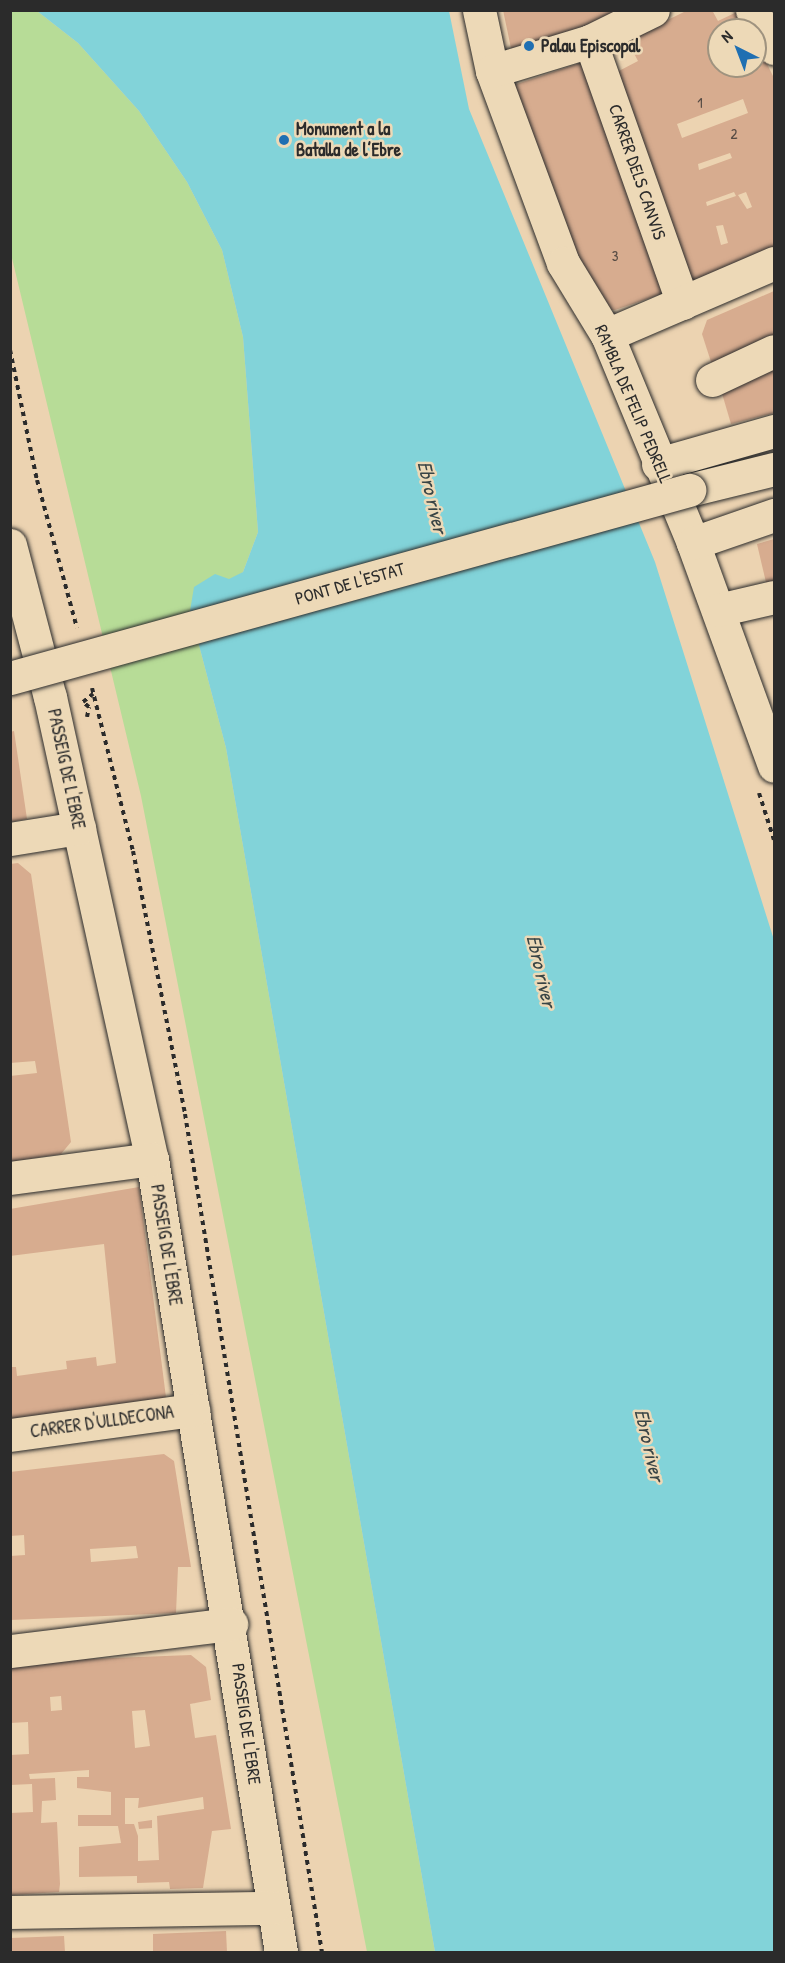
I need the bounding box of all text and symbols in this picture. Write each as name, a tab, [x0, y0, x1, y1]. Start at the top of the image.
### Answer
north arrow	[707, 18, 767, 78]
text: N	[716, 25, 737, 47]
place label: Palau Episcopal	[541, 35, 640, 57]
marker: Palau Episcopal	[522, 39, 536, 53]
house number: 1	[697, 94, 703, 112]
street label: CARRER DELS CANVIS	[604, 101, 670, 243]
place label: Monument a la Batalla de l’Ebre	[296, 119, 401, 162]
house number: 2	[730, 125, 738, 143]
marker: Monument a la Batalla de l’Ebre	[277, 133, 291, 147]
house number: 3	[612, 247, 618, 265]
street label: RAMBLA DE FELIP PEDRELL	[590, 321, 676, 487]
water label: Ebro river	[413, 459, 453, 535]
street label: PONT DE L'ESTAT	[293, 558, 407, 610]
street label: PASSEIG DE L'EBRE	[43, 707, 89, 831]
water label: Ebro river	[522, 933, 562, 1009]
street label: PASSEIG DE L'EBRE	[146, 1183, 186, 1307]
street label: CARRER D'ULLDECONA	[29, 1401, 175, 1443]
water label: Ebro river	[630, 1407, 670, 1483]
street label: PASSEIG DE L'EBRE	[227, 1662, 265, 1786]

